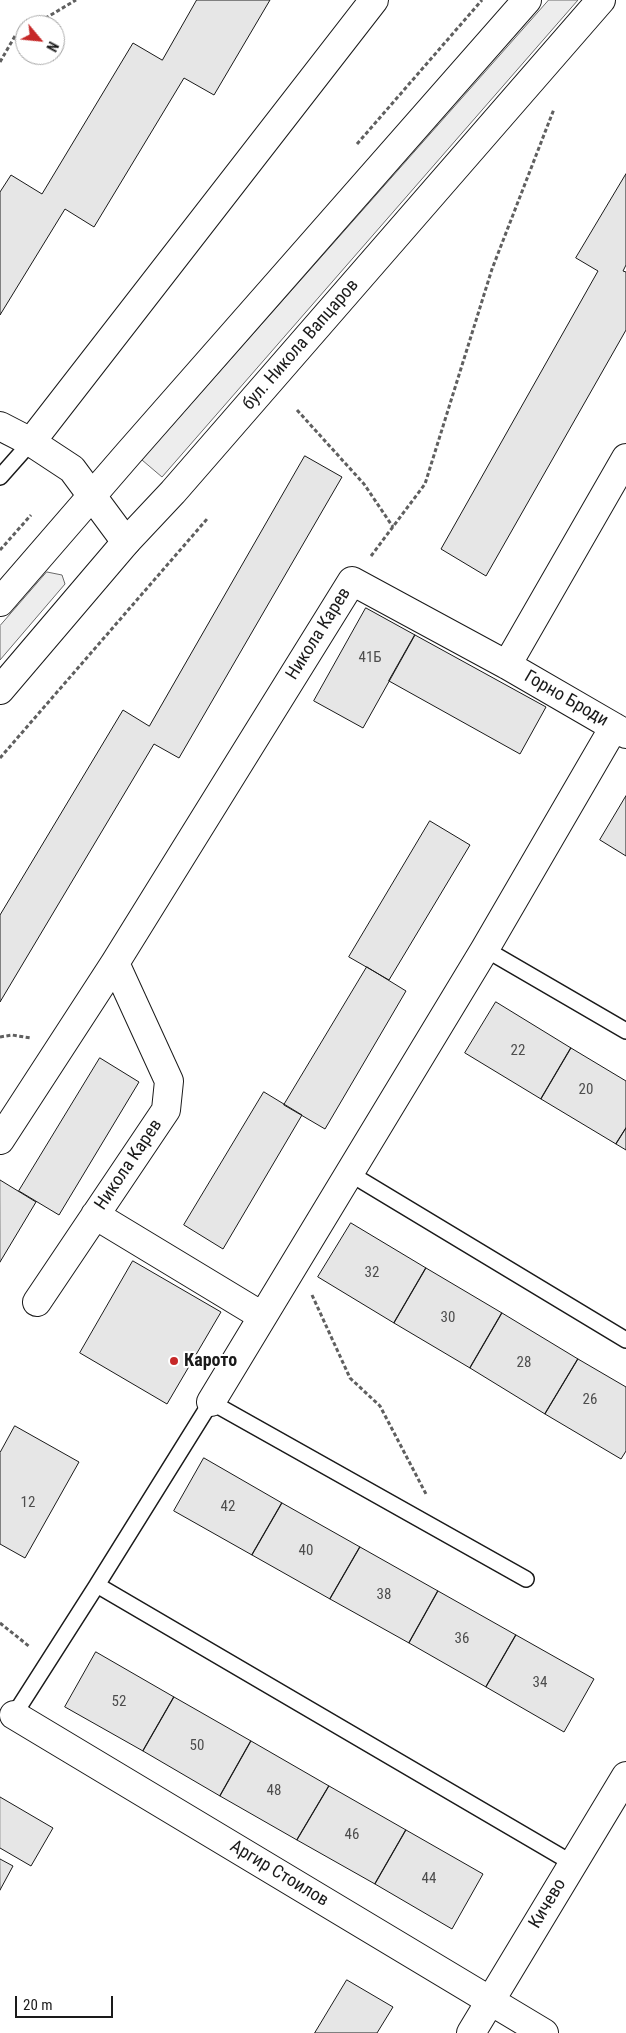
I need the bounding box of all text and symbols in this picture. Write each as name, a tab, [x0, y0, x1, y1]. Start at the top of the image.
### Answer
north arrow	[15, 15, 65, 65]
text: N	[43, 39, 61, 54]
street label: бул. Никола Вапцаров	[238, 275, 364, 415]
street label: Никола Карев	[282, 584, 356, 684]
house number: 41Б	[358, 649, 382, 667]
street label: Горно Броди	[520, 666, 612, 732]
house number: 22	[511, 1042, 525, 1060]
house number: 20	[579, 1081, 593, 1099]
street label: Никола Карев	[91, 1116, 167, 1214]
house number: 32	[365, 1264, 379, 1282]
house number: 30	[441, 1309, 455, 1327]
place label: Карото	[184, 1350, 237, 1372]
house number: 28	[517, 1354, 531, 1372]
marker: Карото	[168, 1355, 180, 1367]
house number: 26	[583, 1391, 597, 1409]
house number: 12	[21, 1494, 35, 1512]
house number: 42	[221, 1498, 235, 1516]
house number: 40	[299, 1542, 313, 1560]
house number: 38	[377, 1586, 391, 1604]
house number: 36	[455, 1630, 469, 1648]
house number: 34	[533, 1674, 547, 1692]
house number: 52	[112, 1693, 126, 1711]
house number: 50	[190, 1737, 204, 1755]
house number: 48	[267, 1782, 281, 1800]
house number: 46	[345, 1826, 359, 1844]
street label: Аргир Стоилов	[226, 1836, 332, 1912]
house number: 44	[422, 1870, 436, 1888]
street label: Кичево	[525, 1875, 571, 1933]
scale bar	[18, 1986, 115, 2018]
text: 20 m	[23, 1996, 53, 2014]

